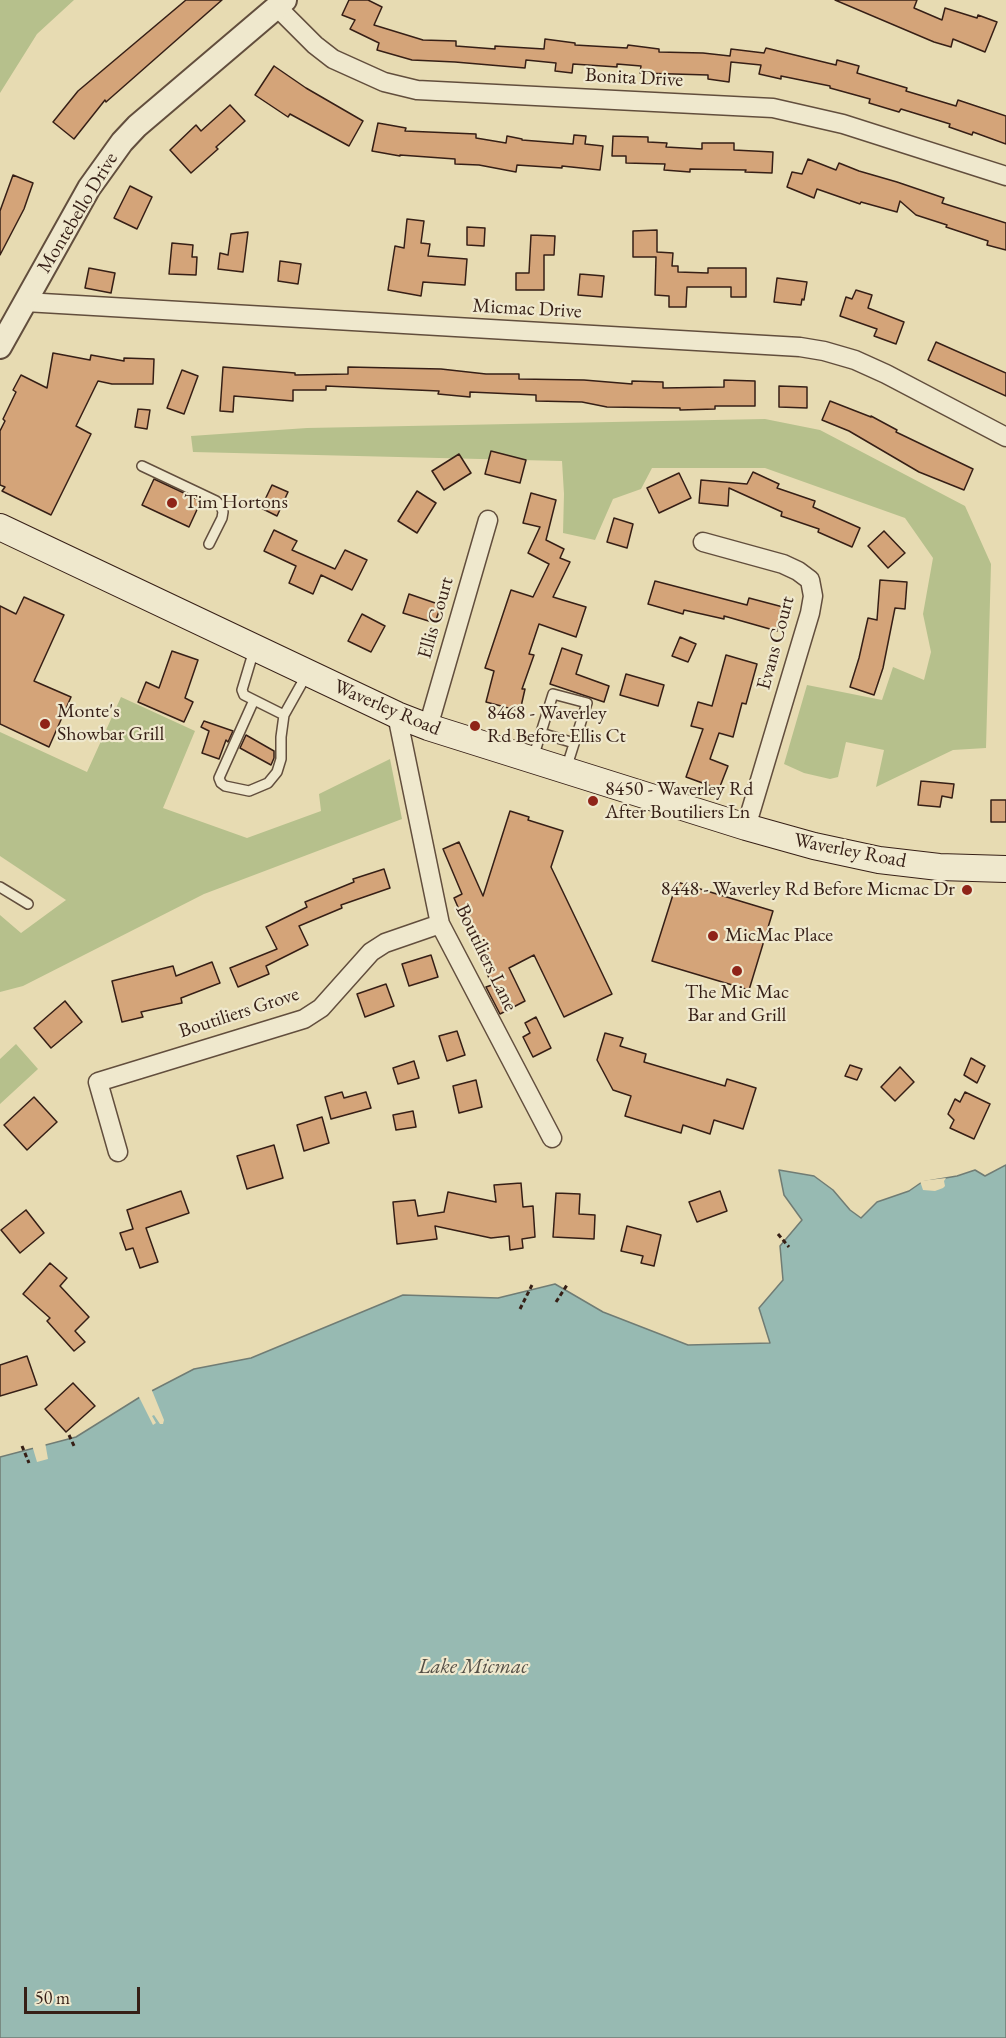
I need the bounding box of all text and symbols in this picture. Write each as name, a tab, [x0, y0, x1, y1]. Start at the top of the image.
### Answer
street label: Bonita Drive	[584, 63, 684, 93]
street label: Montebello Drive	[33, 148, 123, 278]
street label: Micmac Drive	[472, 294, 582, 324]
place label: Tim Hortons	[184, 491, 288, 515]
marker: Tim Hortons	[165, 496, 179, 510]
street label: Ellis Court	[413, 574, 459, 662]
street label: Evans Court	[752, 594, 800, 692]
street label: Waverley Road	[330, 675, 444, 741]
place label: Monte's Showbar Grill	[57, 700, 164, 747]
place label: 8468 - Waverley Rd Before Ellis Ct	[487, 702, 626, 749]
marker: Monte's Showbar Grill	[38, 717, 52, 731]
marker: 8468 - Waverley Rd Before Ellis Ct	[468, 719, 482, 733]
place label: 8450 - Waverley Rd After Boutiliers Ln	[605, 778, 753, 825]
marker: 8450 - Waverley Rd After Boutiliers Ln	[586, 794, 600, 808]
street label: Waverley Road	[792, 828, 908, 874]
place label: 8448 - Waverley Rd Before Micmac Dr	[661, 878, 955, 902]
marker: 8448 - Waverley Rd Before Micmac Dr	[960, 883, 974, 897]
street label: Boutiliers Lane	[450, 901, 522, 1015]
place label: MicMac Place	[725, 924, 833, 948]
marker: MicMac Place	[706, 929, 720, 943]
marker: The Mic Mac Bar and Grill	[730, 964, 744, 978]
place label: The Mic Mac Bar and Grill	[685, 981, 789, 1028]
street label: Boutiliers Grove	[176, 982, 302, 1044]
water label: Lake Micmac	[418, 1654, 528, 1680]
scale bar	[27, 1975, 142, 2013]
text: 50 m	[35, 1986, 70, 2009]

